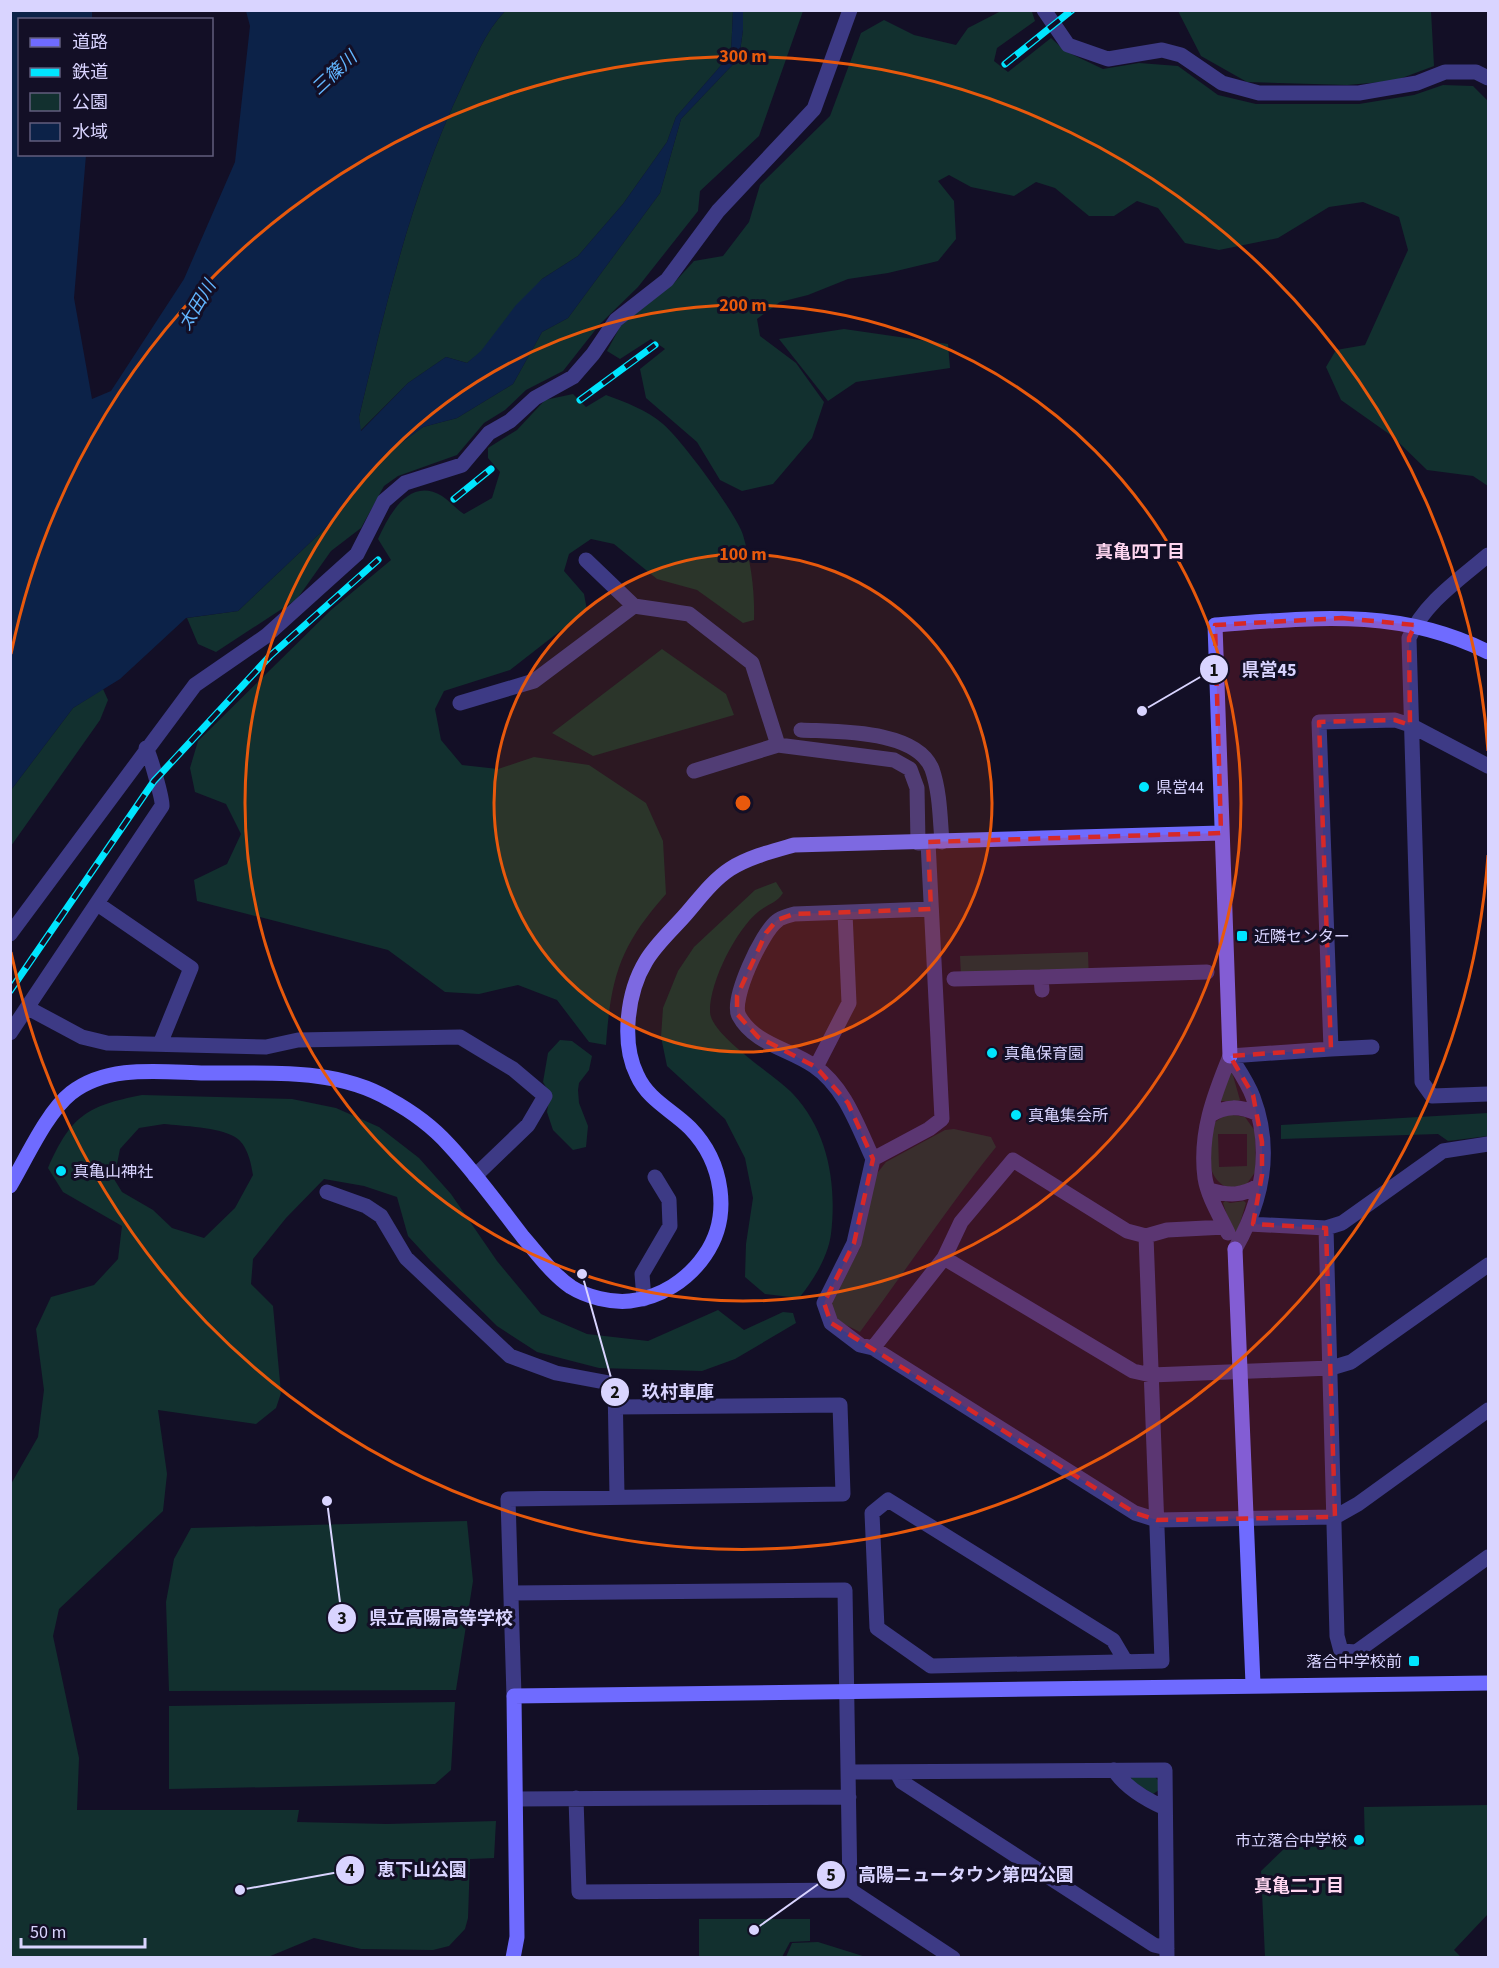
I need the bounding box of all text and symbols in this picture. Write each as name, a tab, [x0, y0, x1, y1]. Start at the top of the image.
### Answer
legend	[18, 18, 213, 156]
text: 道路	[72, 30, 108, 55]
water label: 三篠川	[306, 44, 364, 101]
text: 300 m	[719, 44, 767, 69]
text: 鉄道	[72, 60, 108, 85]
text: 公園	[72, 90, 108, 115]
text: 水域	[72, 120, 108, 145]
water label: 太田川	[173, 274, 223, 335]
text: 200 m	[719, 293, 767, 318]
district label: 真亀四丁目	[1095, 540, 1185, 565]
text: 100 m	[719, 542, 767, 567]
callout: 県営45	[1199, 651, 1308, 687]
text: 1	[1209, 658, 1219, 683]
text: 県営45	[1241, 658, 1297, 683]
place label: 県営44	[1156, 777, 1204, 799]
marker: 県営44	[1137, 780, 1151, 794]
centre of rings	[733, 793, 753, 813]
place label: 近隣センター	[1254, 926, 1350, 948]
marker: 近隣センター	[1235, 929, 1249, 943]
place label: 真亀保育園	[1004, 1043, 1084, 1065]
marker: 真亀保育園	[985, 1046, 999, 1060]
place label: 真亀集会所	[1028, 1105, 1108, 1127]
marker: 真亀集会所	[1009, 1108, 1023, 1122]
place label: 真亀山神社	[73, 1161, 153, 1183]
marker: 真亀山神社	[54, 1164, 68, 1178]
callout: 玖村車庫	[600, 1374, 726, 1410]
text: 2	[610, 1380, 620, 1405]
text: 玖村車庫	[642, 1380, 714, 1405]
callout: 県立高陽高等学校	[327, 1600, 525, 1636]
text: 3	[337, 1606, 347, 1631]
text: 県立高陽高等学校	[369, 1606, 513, 1631]
place label: 落合中学校前	[1306, 1651, 1402, 1673]
marker: 落合中学校前	[1407, 1654, 1421, 1668]
place label: 市立落合中学校	[1235, 1830, 1347, 1852]
marker: 市立落合中学校	[1352, 1833, 1366, 1847]
callout: 恵下山公園	[335, 1852, 479, 1888]
callout: 高陽ニュータウン第四公園	[816, 1857, 1086, 1893]
text: 4	[345, 1858, 355, 1883]
text: 恵下山公園	[377, 1858, 467, 1883]
text: 5	[826, 1863, 836, 1888]
text: 高陽ニュータウン第四公園	[858, 1863, 1074, 1888]
district label: 真亀二丁目	[1254, 1874, 1344, 1899]
scale bar	[21, 1911, 146, 1949]
text: 50 m	[30, 1920, 66, 1945]

